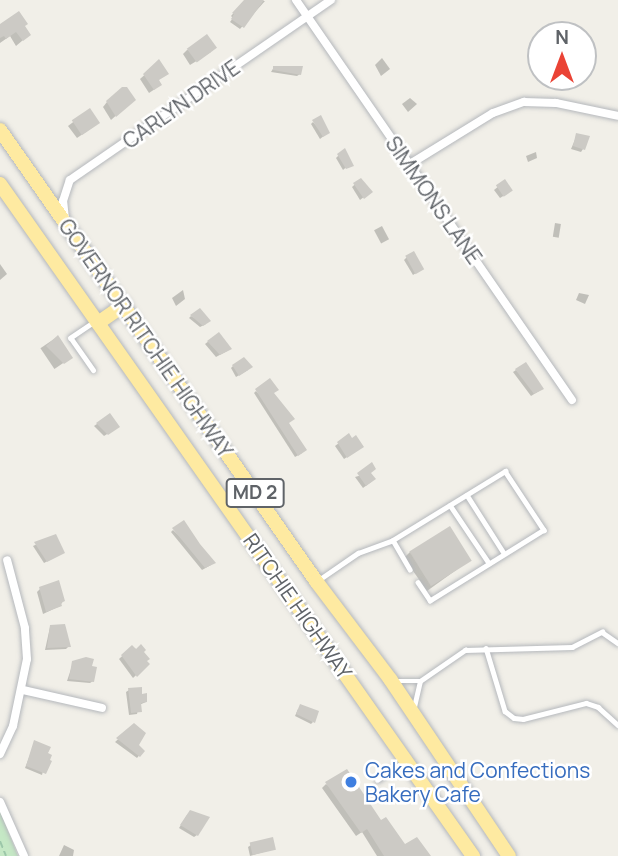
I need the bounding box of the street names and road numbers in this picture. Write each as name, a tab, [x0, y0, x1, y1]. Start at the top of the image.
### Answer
street label: CARLYN DRIVE	[118, 54, 244, 154]
street label: SIMMONS LANE	[381, 131, 487, 269]
street label: GOVERNOR RITCHIE HIGHWAY	[54, 214, 238, 462]
road number: MD 2	[225, 478, 285, 508]
street label: RITCHIE HIGHWAY	[238, 529, 358, 683]

